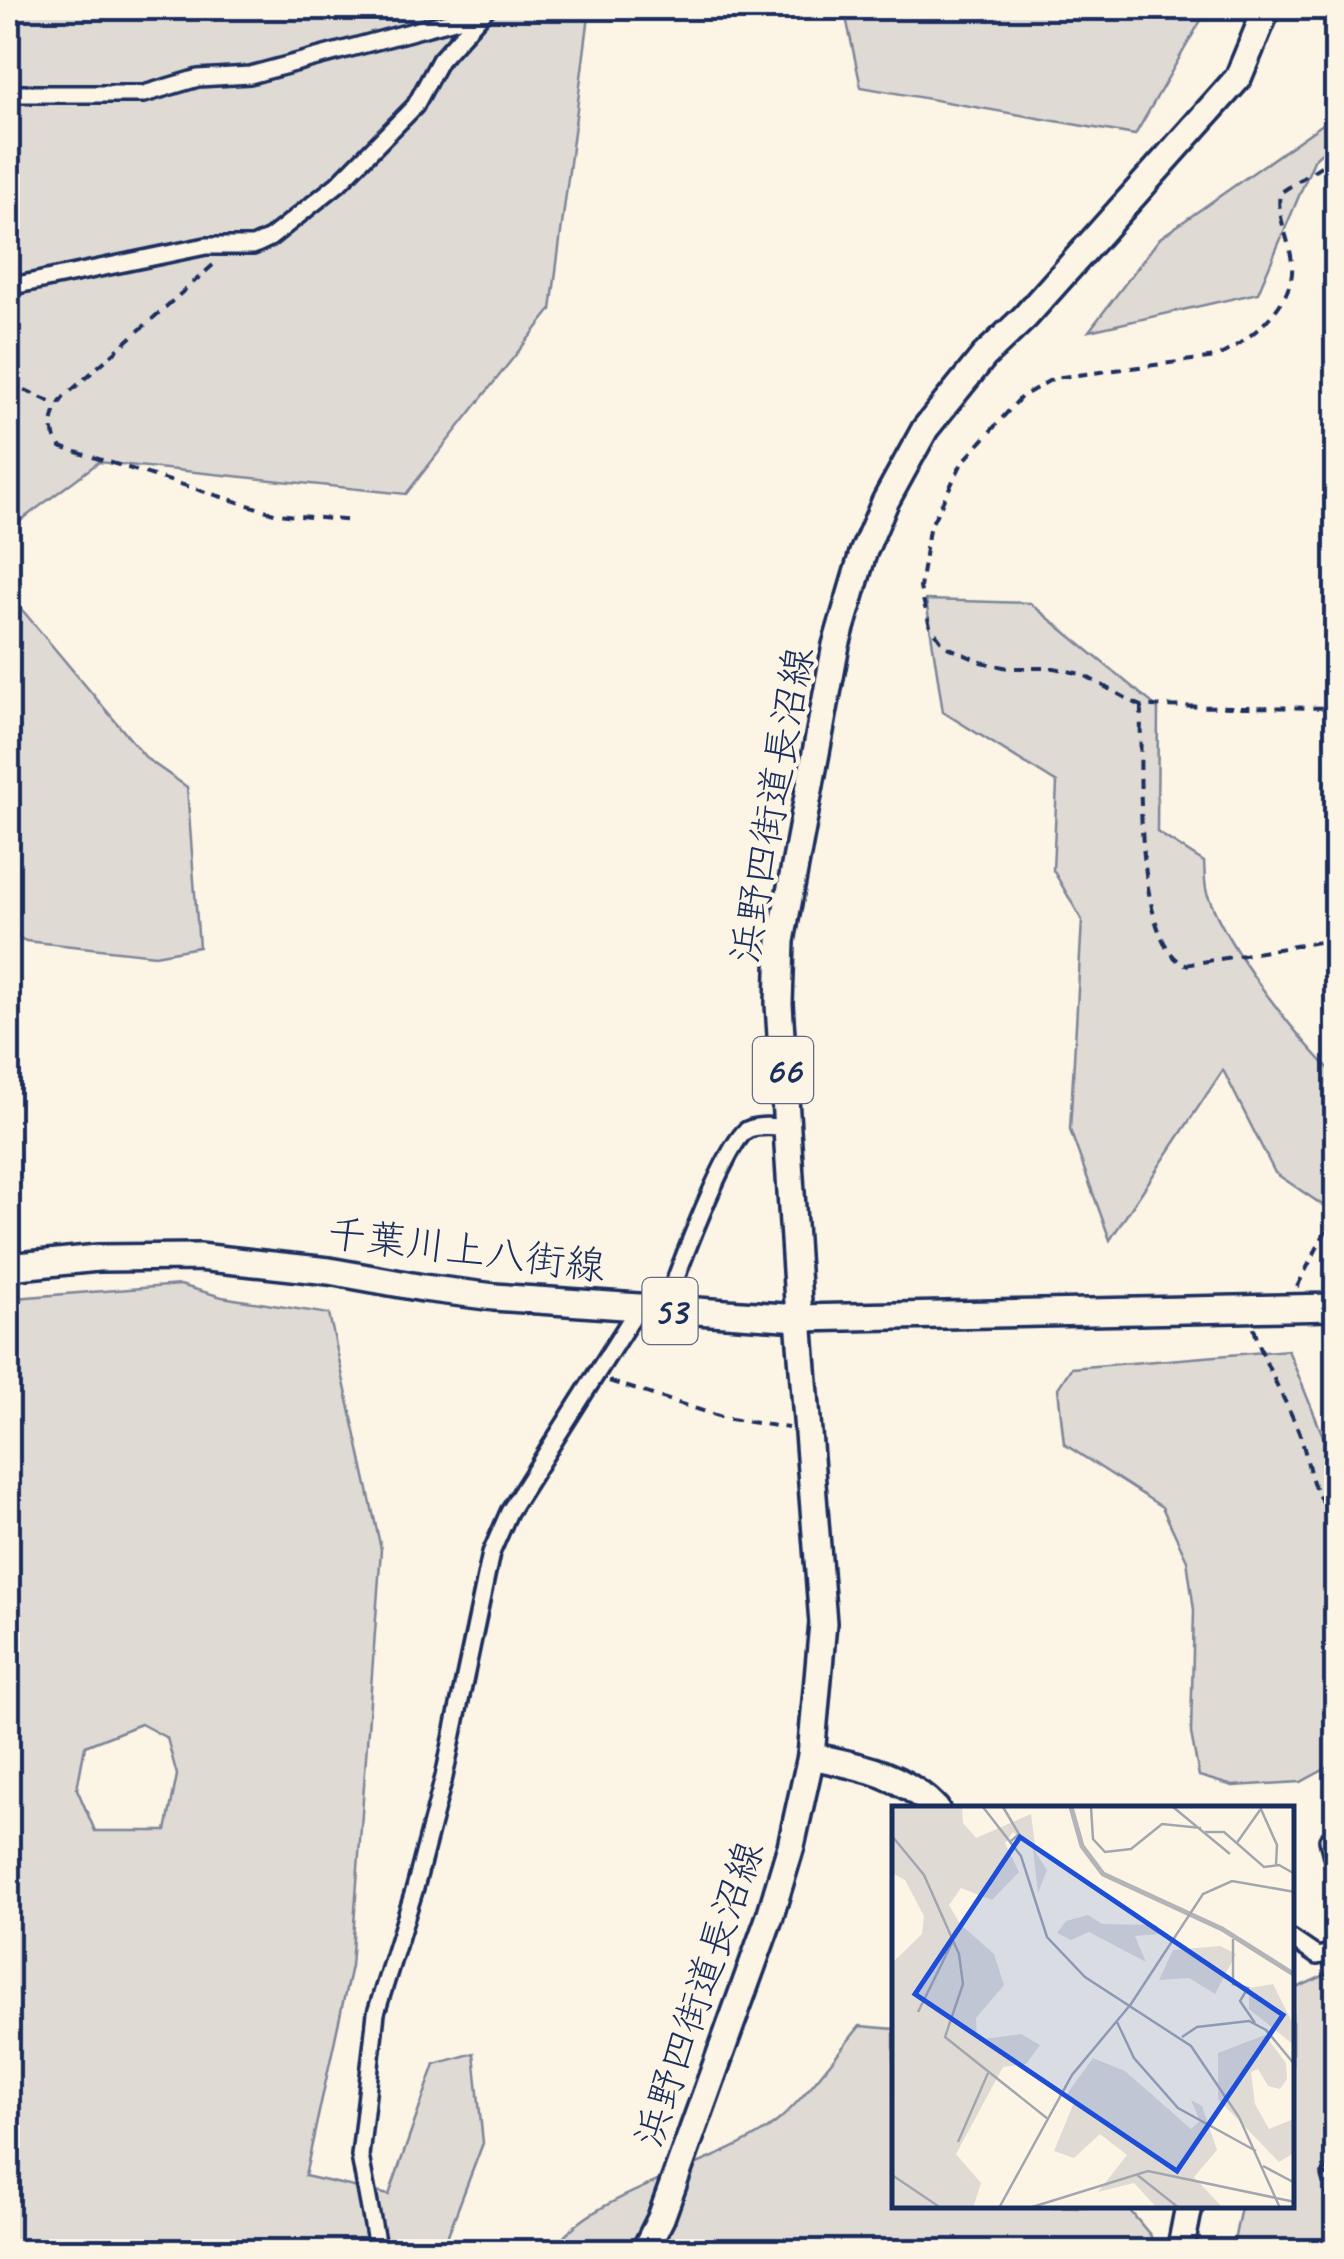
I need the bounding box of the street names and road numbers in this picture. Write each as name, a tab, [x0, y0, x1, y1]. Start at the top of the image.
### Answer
street label: 浜野四街道長沼線	[720, 643, 824, 967]
road number: 66	[753, 1037, 813, 1103]
street label: 千葉川上八街線	[324, 1208, 608, 1292]
road number: 53	[642, 1278, 698, 1344]
street label: 浜野四街道長沼線	[623, 1835, 775, 2153]

